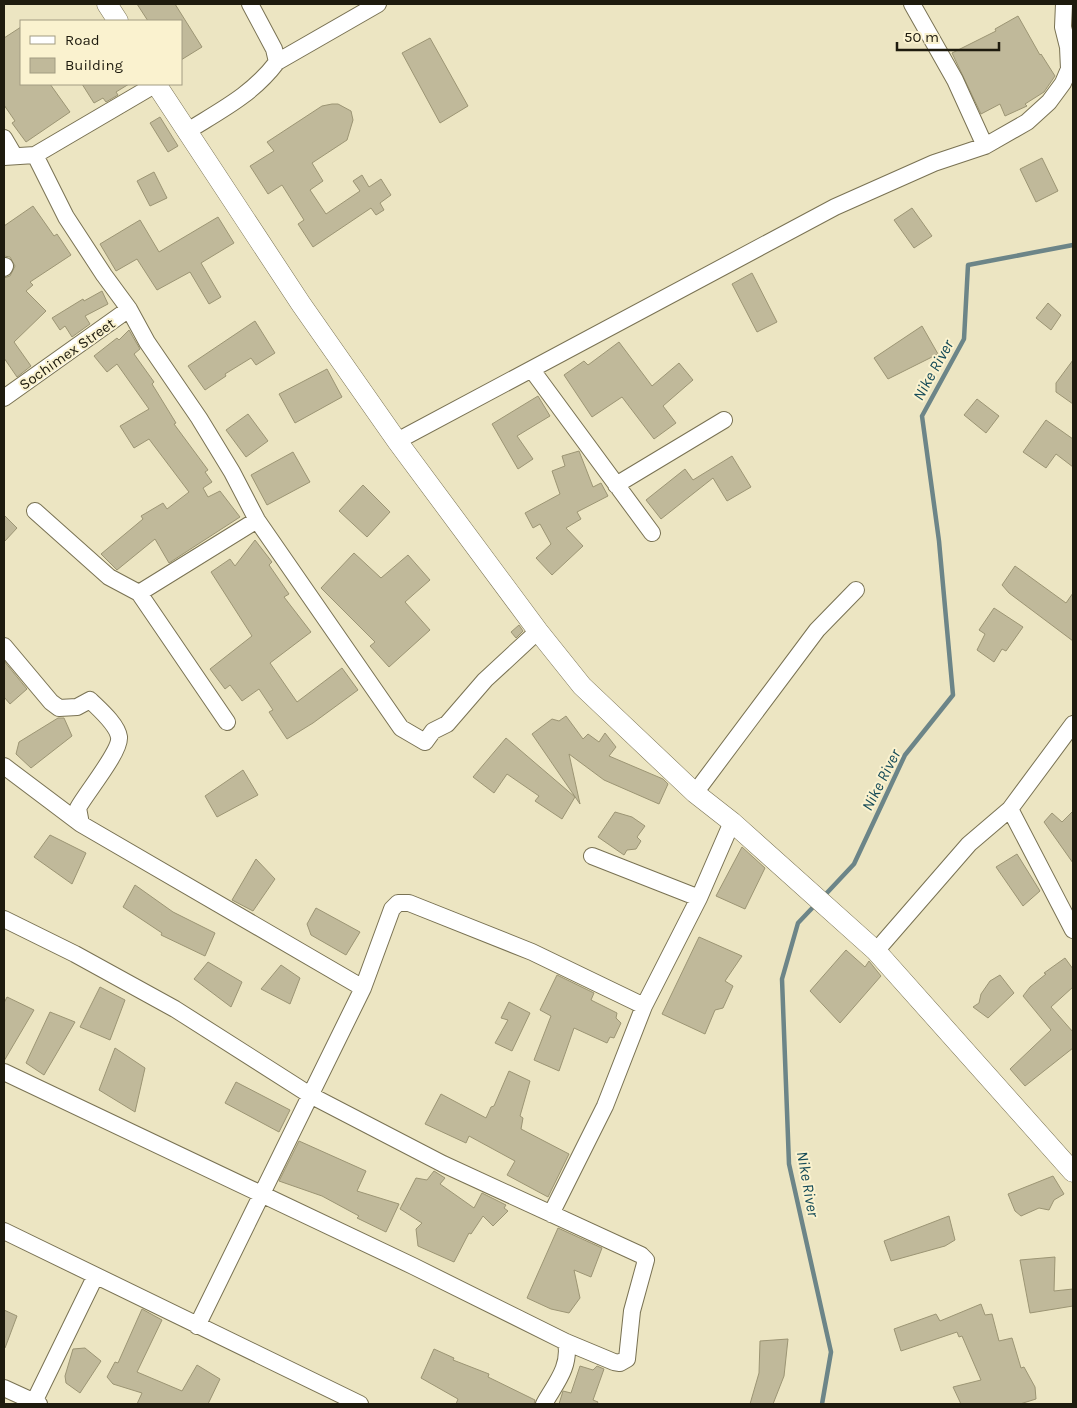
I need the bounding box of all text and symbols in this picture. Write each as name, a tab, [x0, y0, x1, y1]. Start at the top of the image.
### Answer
legend	[20, 20, 182, 85]
scale bar	[897, 20, 1000, 52]
text: 50 m	[904, 28, 939, 46]
text: Road	[65, 31, 100, 49]
text: Building	[65, 56, 123, 74]
street label: Sochimex Street	[16, 314, 119, 394]
water label: Nike River	[909, 336, 958, 404]
water label: Nike River	[857, 746, 905, 814]
water label: Nike River	[793, 1150, 823, 1219]

